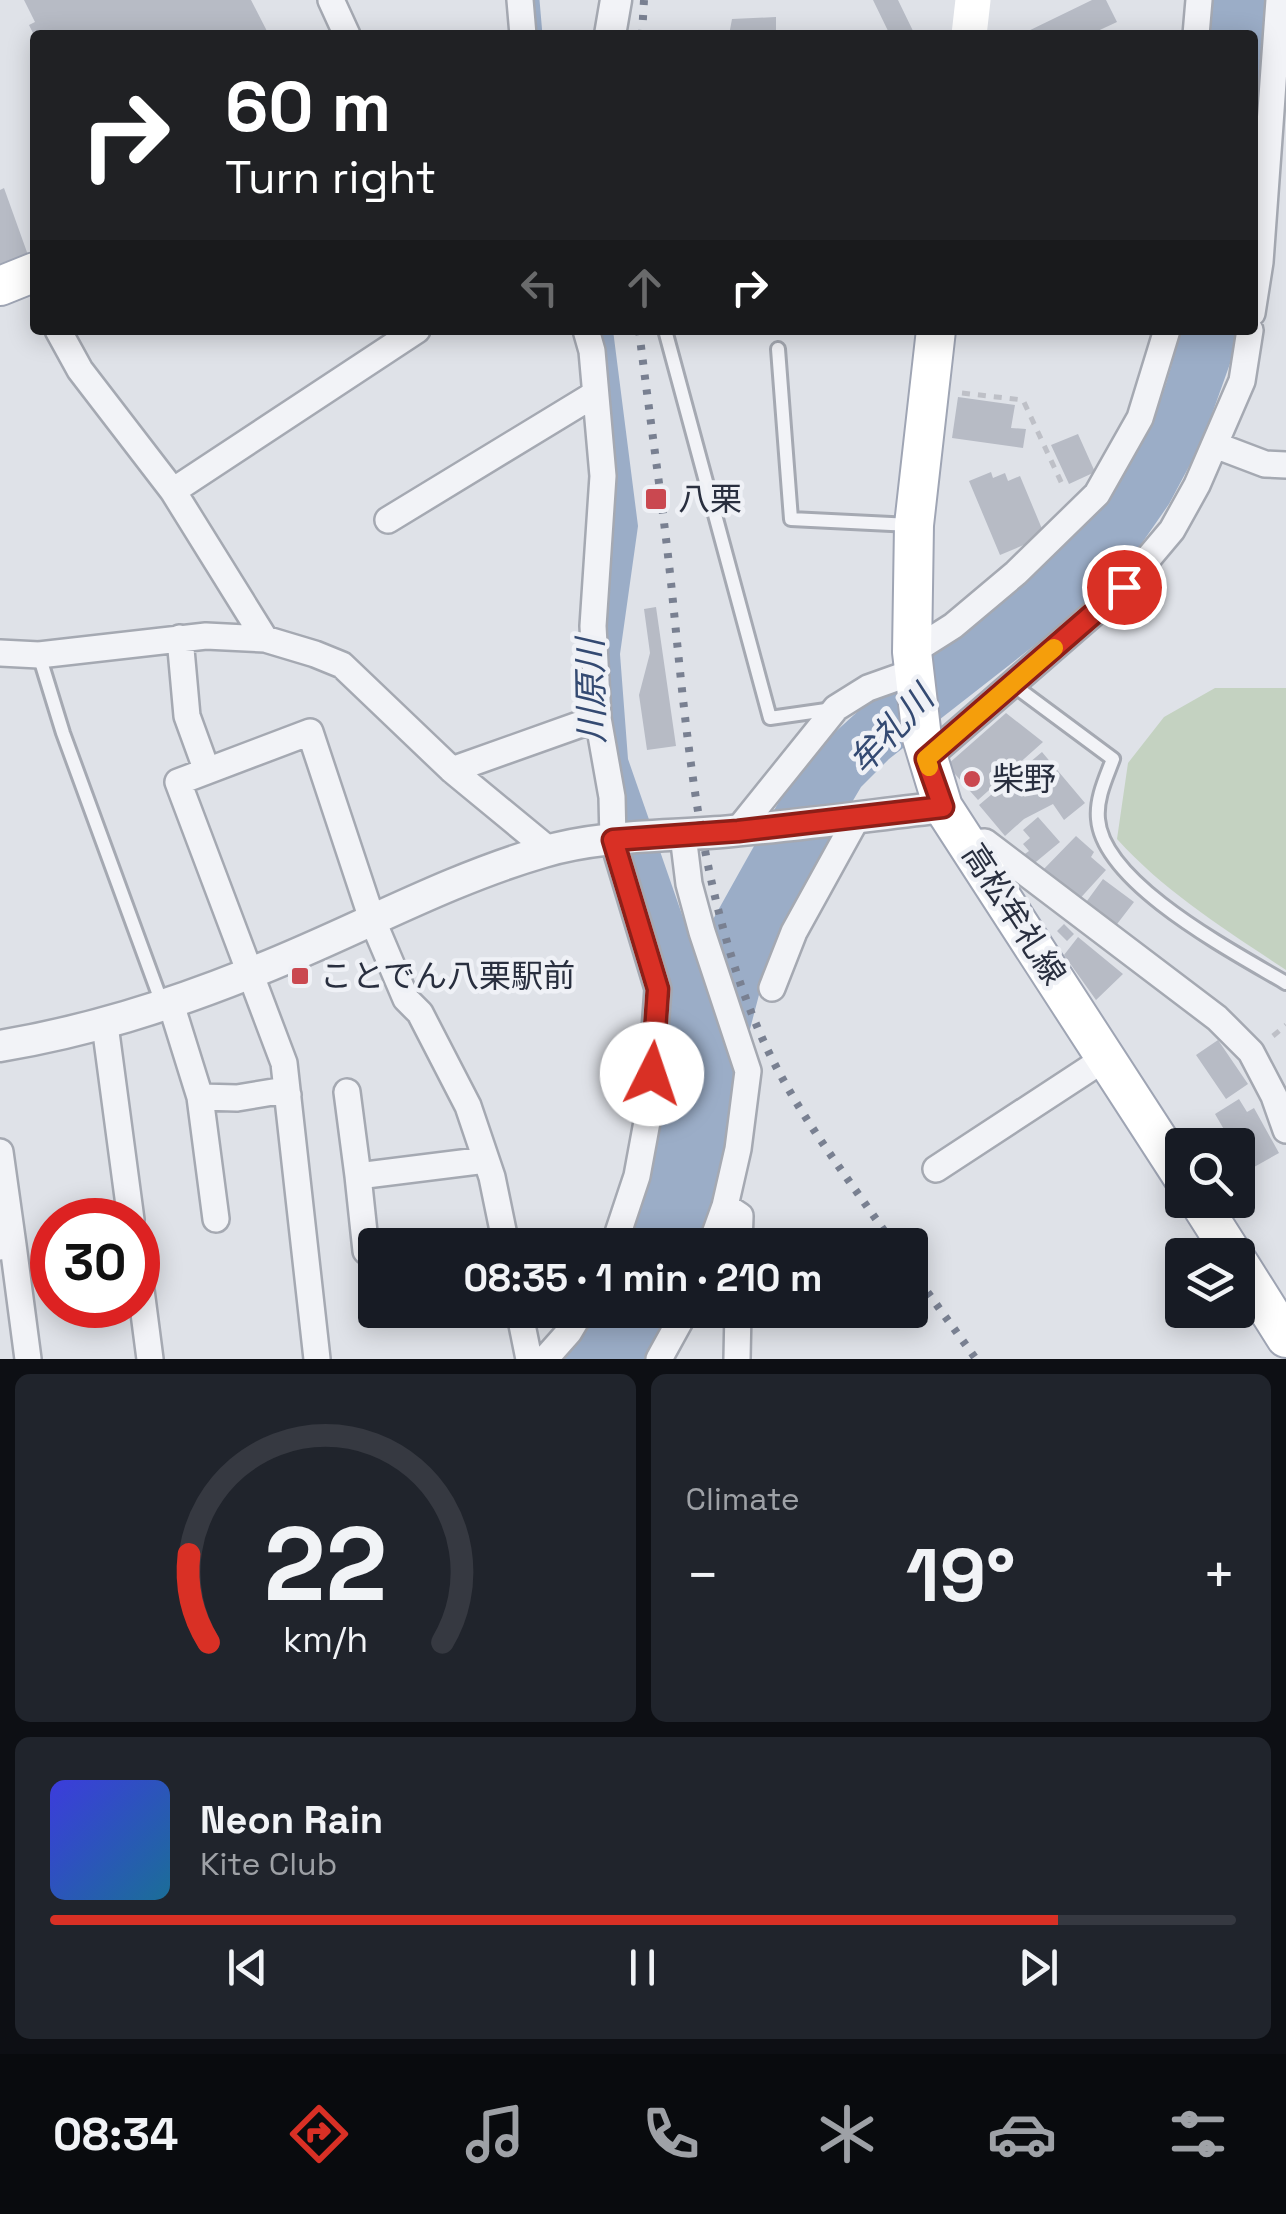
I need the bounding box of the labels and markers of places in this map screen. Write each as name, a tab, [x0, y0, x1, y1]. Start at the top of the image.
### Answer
place label: 八栗	[678, 479, 742, 519]
marker: 八栗	[643, 486, 669, 512]
pin	[1082, 545, 1167, 630]
place label: 柴野	[992, 759, 1056, 799]
marker: 柴野	[961, 768, 983, 790]
place label: ことでん八栗駅前	[320, 956, 575, 996]
marker: ことでん八栗駅前	[289, 965, 311, 987]

